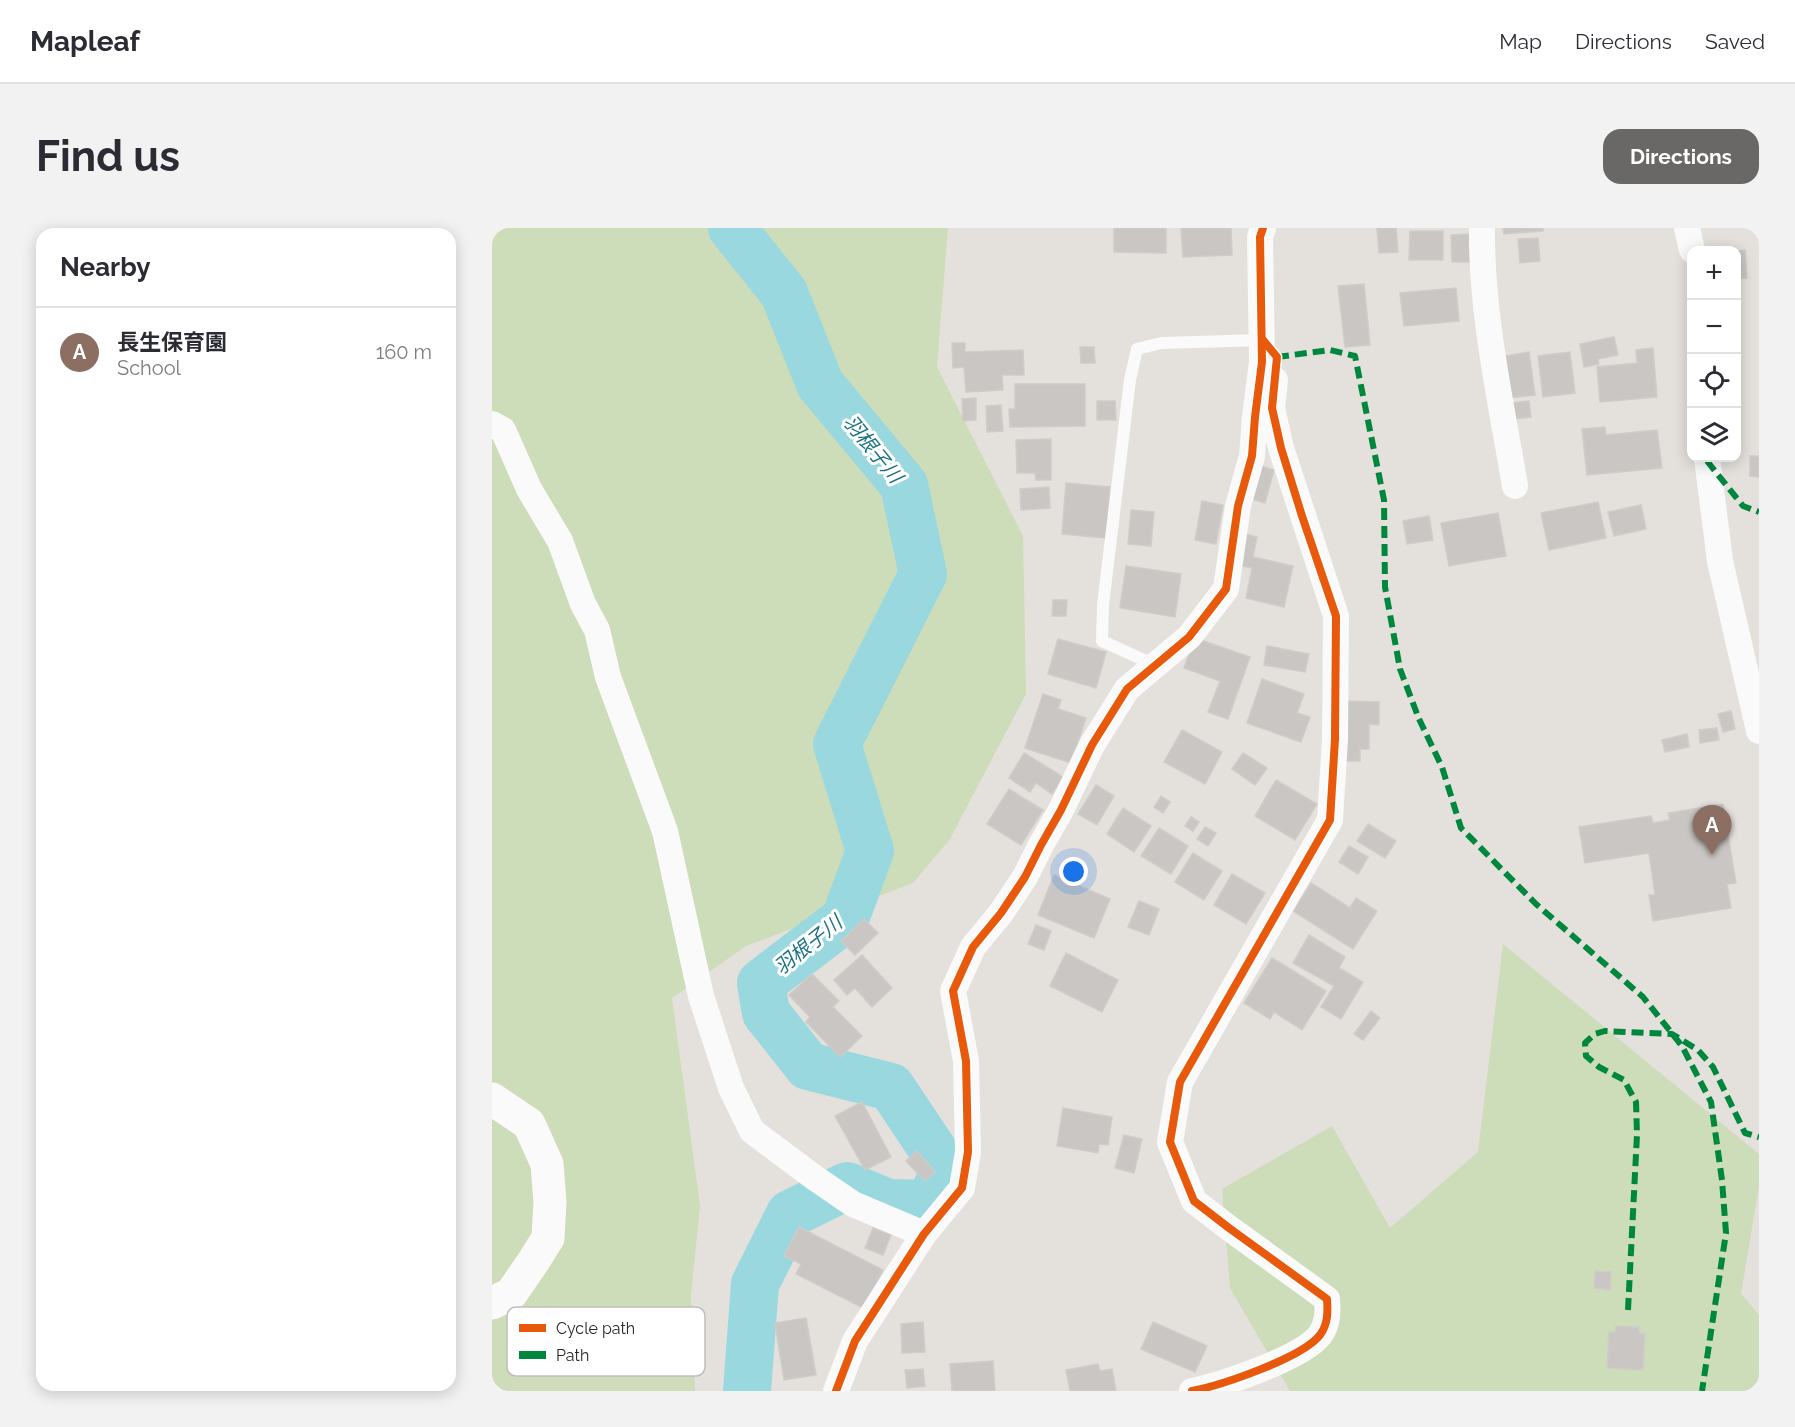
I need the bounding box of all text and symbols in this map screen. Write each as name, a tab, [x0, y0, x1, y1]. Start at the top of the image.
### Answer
text: Mapleaf	[30, 25, 140, 58]
text: Map	[1499, 29, 1542, 54]
text: Directions	[1575, 29, 1672, 54]
text: Saved	[1705, 29, 1765, 54]
button: Directions	[1603, 129, 1759, 184]
text: Find us	[36, 132, 180, 181]
map controls	[1687, 246, 1741, 462]
button: +	[1687, 246, 1741, 300]
text: Nearby	[60, 252, 150, 282]
button: −	[1687, 300, 1741, 354]
text: 長生保育園	[117, 329, 227, 355]
text: A	[73, 340, 86, 364]
text: 160 m	[376, 340, 432, 364]
button: locate	[1687, 354, 1741, 408]
text: School	[117, 356, 181, 380]
button: layers	[1687, 408, 1741, 462]
water label: 羽根子川	[839, 410, 909, 489]
pin: A	[1692, 806, 1732, 855]
your location	[1059, 857, 1088, 886]
water label: 羽根子川	[769, 909, 848, 979]
legend	[507, 1307, 705, 1376]
text: Cycle path	[556, 1319, 635, 1338]
text: Path	[556, 1346, 589, 1365]

